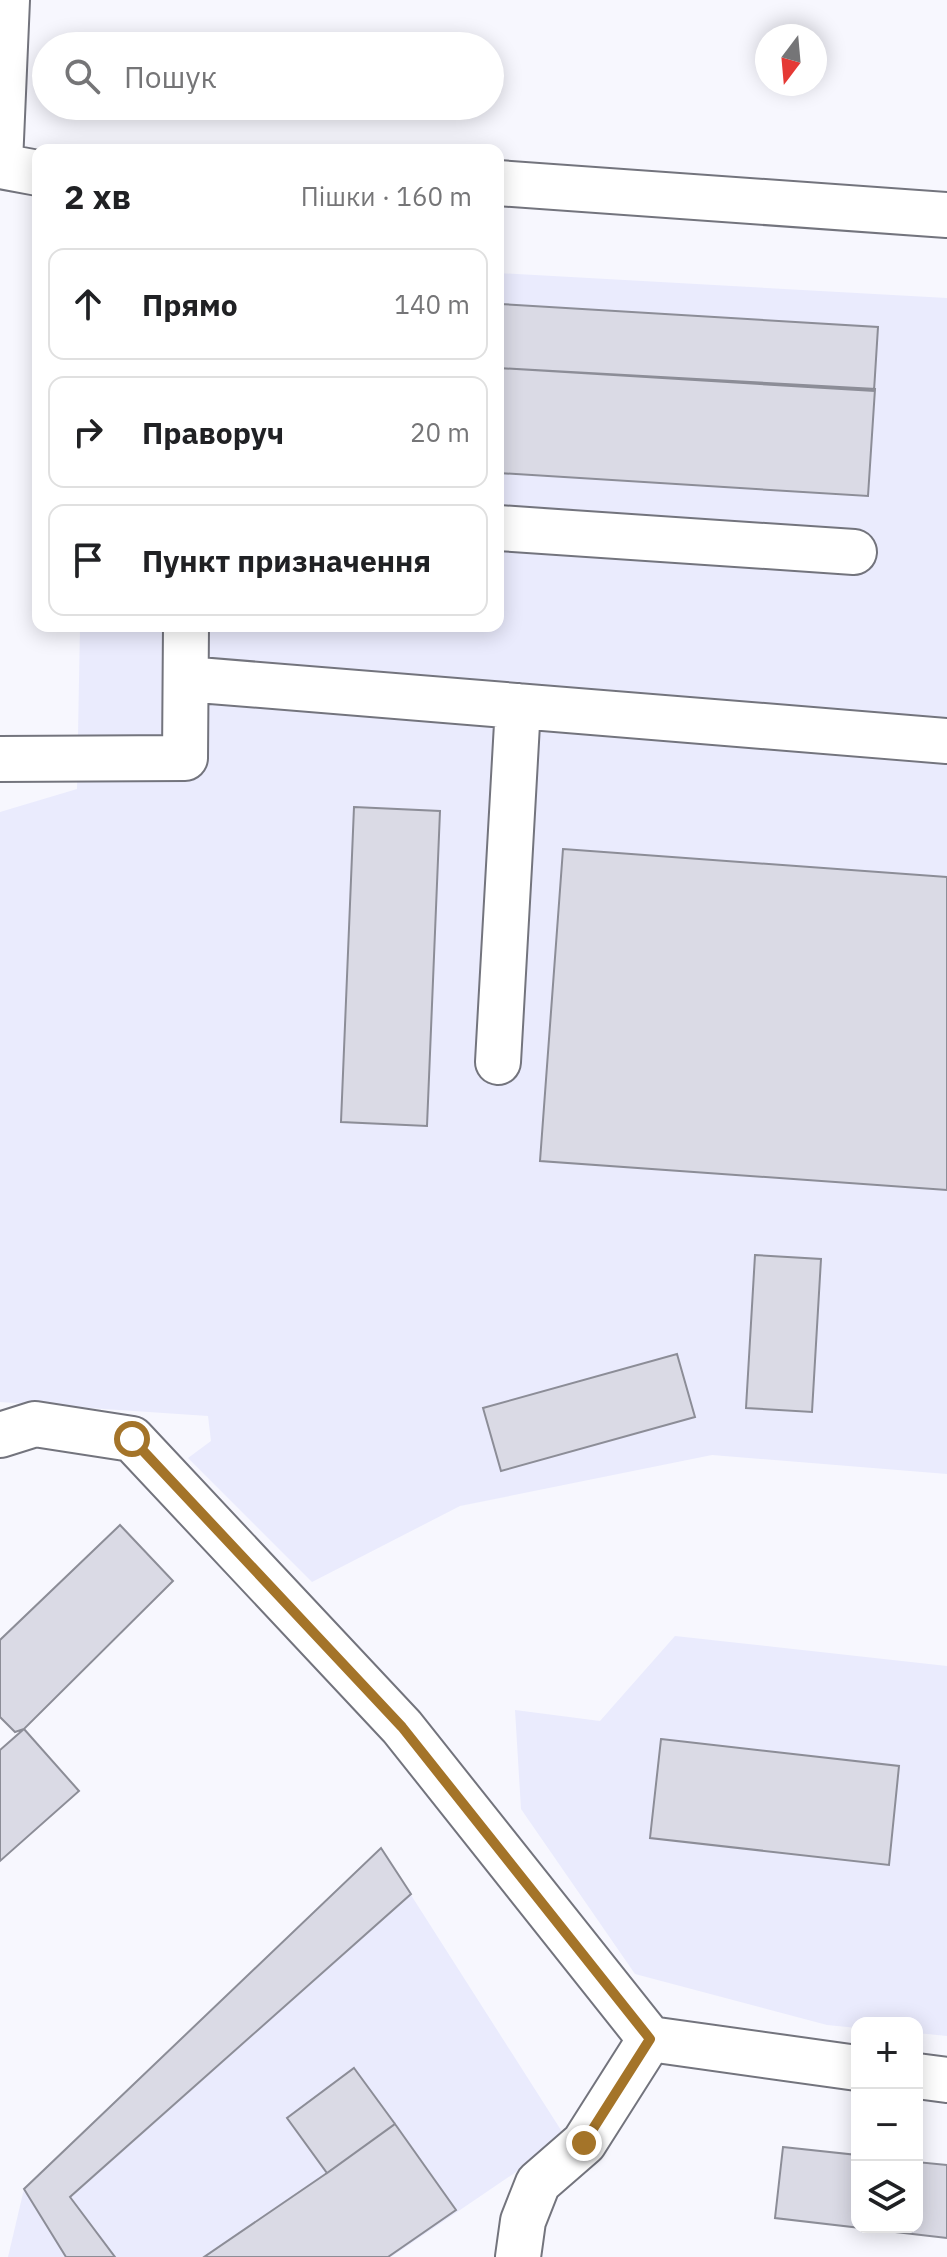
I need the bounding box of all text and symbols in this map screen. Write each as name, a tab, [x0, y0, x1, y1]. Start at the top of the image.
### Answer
north arrow	[755, 24, 827, 96]
search box	[32, 32, 504, 120]
icon: search	[60, 54, 104, 98]
text: Пошук	[124, 57, 217, 96]
text: 2 хв	[64, 174, 131, 218]
text: Пішки · 160 m	[301, 179, 472, 213]
icon: ahead	[66, 282, 110, 326]
text: Прямо	[142, 285, 238, 324]
text: 140 m	[394, 287, 470, 321]
icon: right	[66, 410, 110, 454]
text: Праворуч	[142, 413, 284, 452]
text: 20 m	[410, 415, 470, 449]
icon: arrive	[66, 538, 110, 582]
text: Пункт призначення	[142, 541, 431, 580]
route start	[114, 1421, 150, 1457]
map controls	[851, 2017, 923, 2233]
button: +	[851, 2017, 923, 2089]
button: −	[851, 2089, 923, 2161]
route end	[566, 2125, 602, 2161]
button: layers	[851, 2161, 923, 2233]

